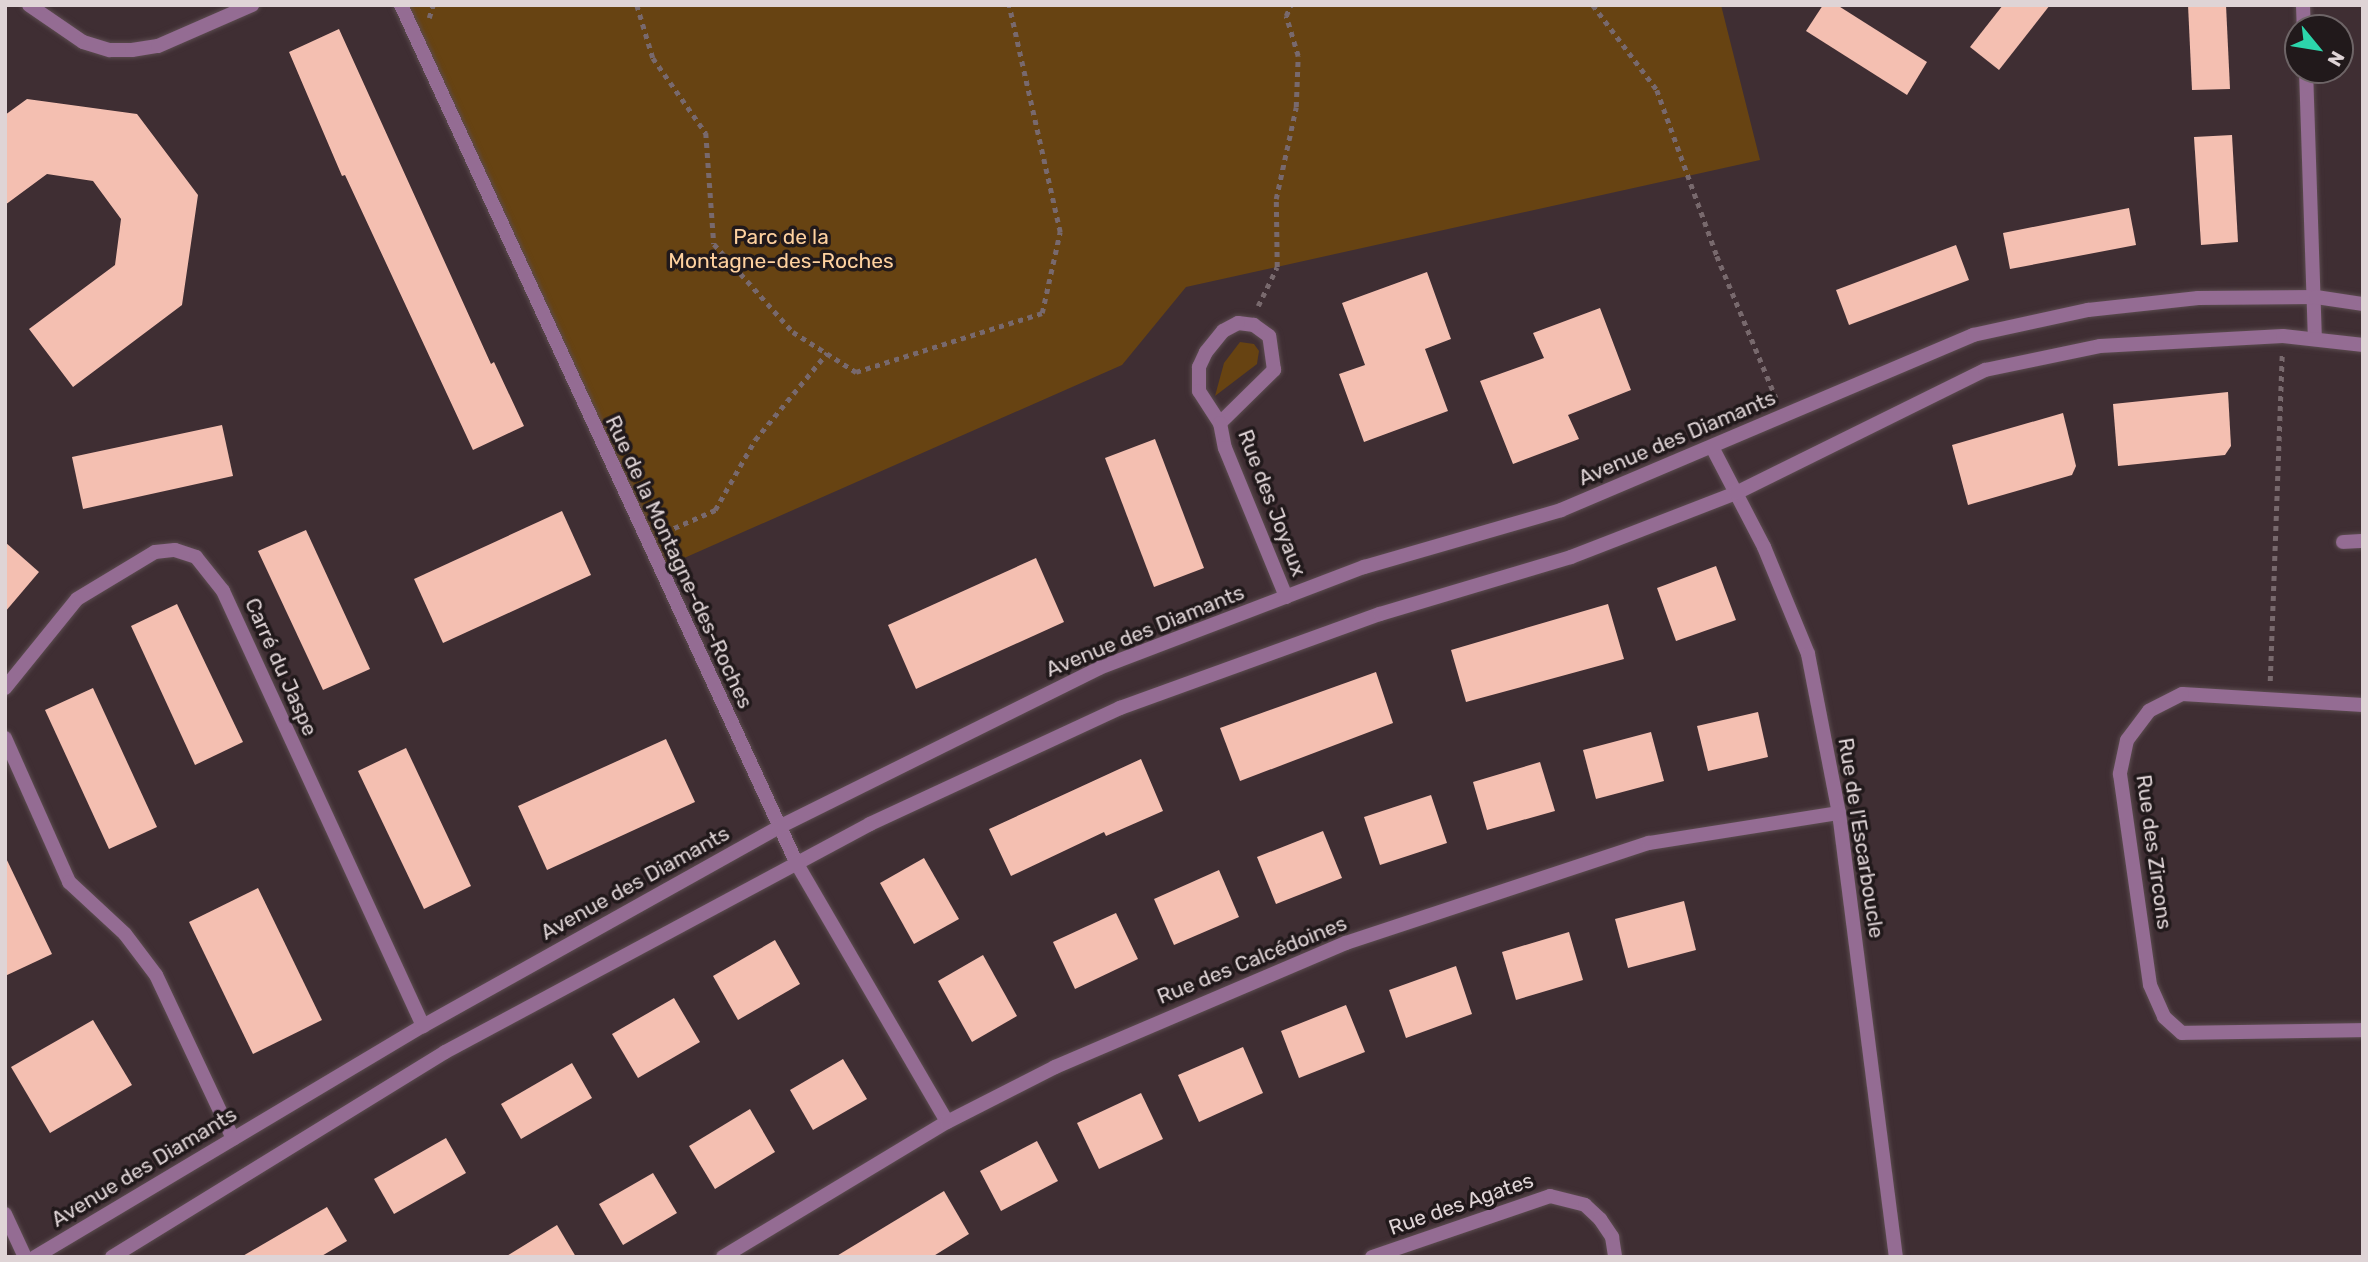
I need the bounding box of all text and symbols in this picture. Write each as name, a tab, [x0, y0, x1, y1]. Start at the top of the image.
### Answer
north arrow	[2284, 14, 2354, 84]
text: N	[2323, 47, 2349, 70]
park label: Parc de la Montagne-des-Roches	[668, 224, 894, 274]
street label: Avenue des Diamants	[1575, 385, 1779, 491]
street label: Rue de la Montagne-des-Roches	[600, 412, 758, 712]
street label: Rue des Joyaux	[1232, 426, 1312, 580]
street label: Avenue des Diamants	[1042, 580, 1248, 682]
street label: Carré du Jaspe	[239, 594, 323, 740]
street label: Rue de l'Escarboucle	[1833, 736, 1889, 940]
street label: Rue des Zircons	[2131, 773, 2177, 931]
street label: Avenue des Diamants	[536, 821, 734, 945]
street label: Rue des Calcédoines	[1154, 910, 1350, 1010]
street label: Avenue des Diamants	[47, 1102, 241, 1232]
street label: Rue des Agates	[1385, 1167, 1537, 1241]

